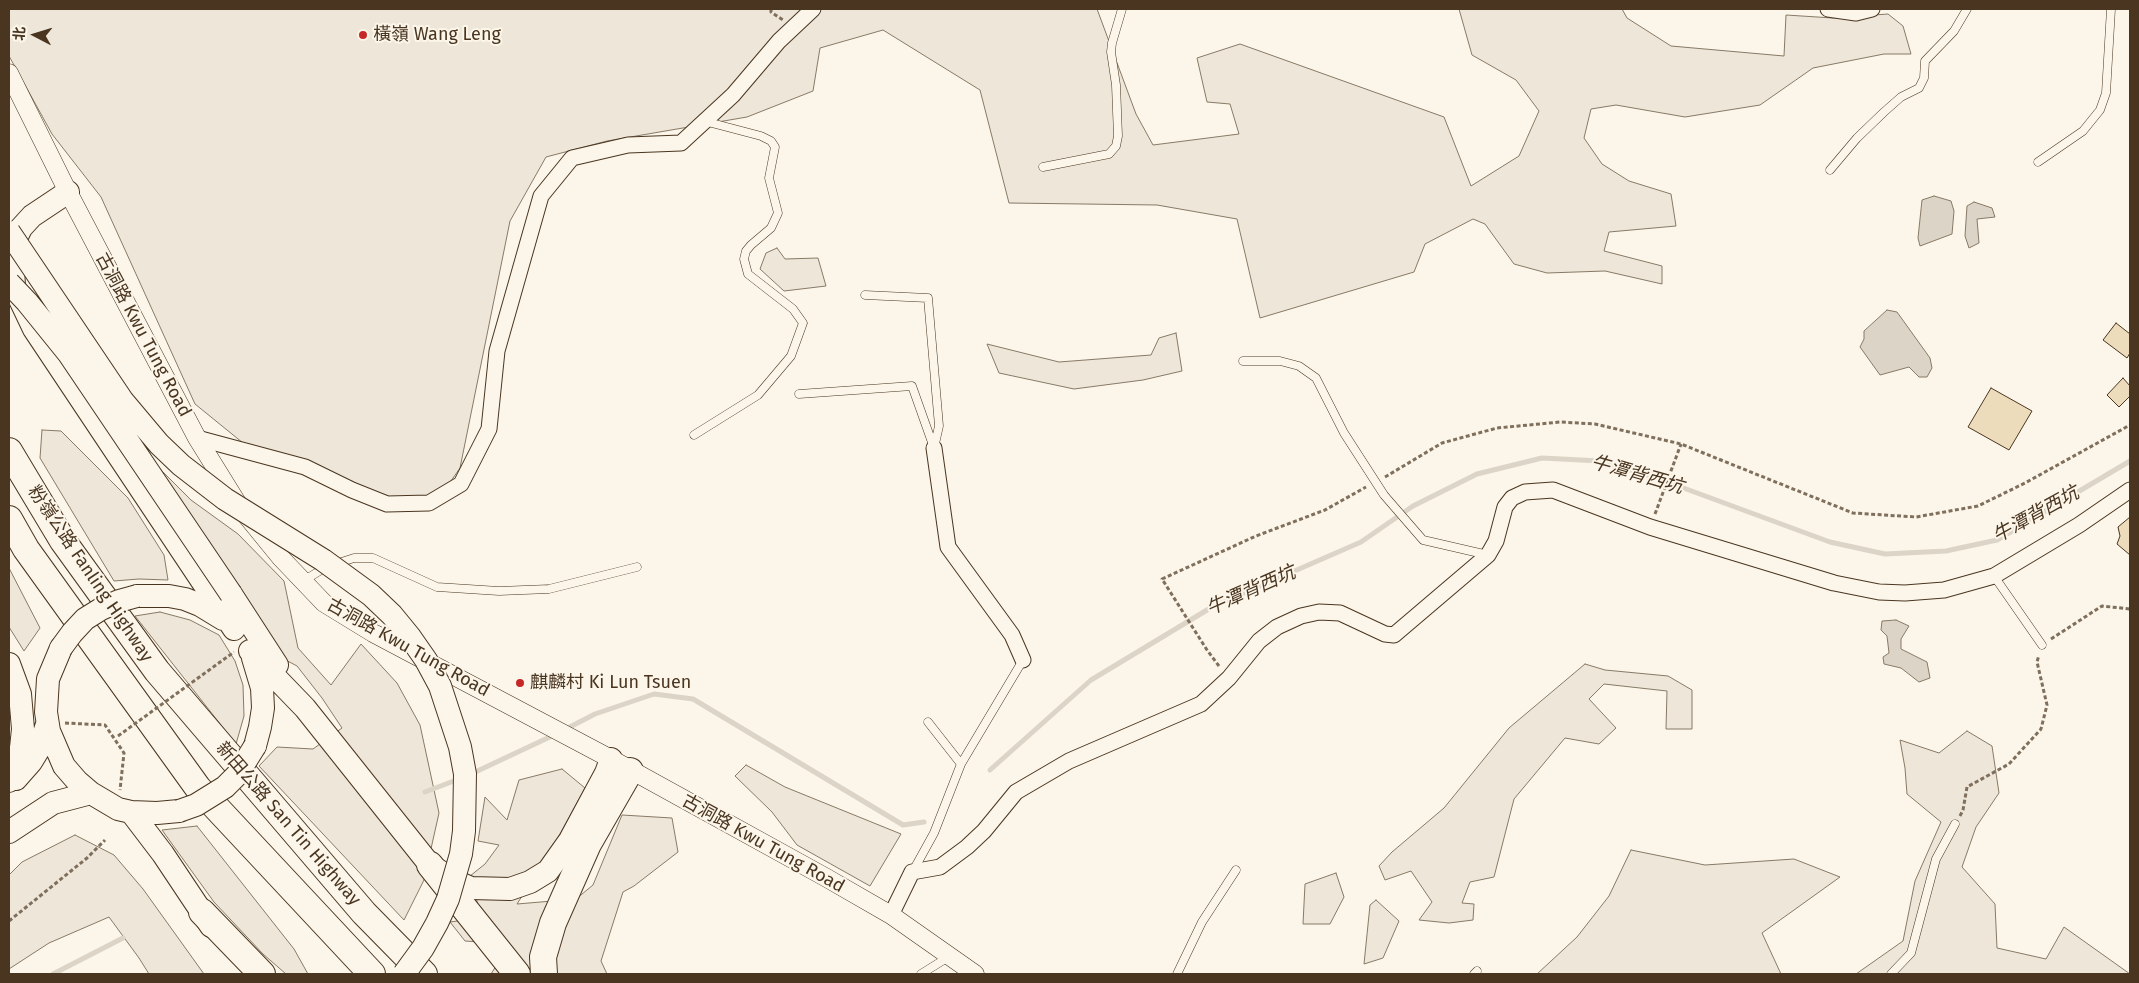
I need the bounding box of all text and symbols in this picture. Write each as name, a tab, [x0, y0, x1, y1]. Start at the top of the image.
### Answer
north arrow	[10, 10, 60, 60]
place label: 橫嶺 Wang Leng	[373, 24, 501, 46]
text: 北	[10, 26, 29, 41]
marker: 橫嶺 Wang Leng	[357, 29, 369, 41]
street label: 古洞路 Kwu Tung Road	[91, 249, 195, 421]
water label: 牛潭背西坑	[1588, 451, 1686, 499]
street label: 粉嶺公路 Fanling Highway	[23, 482, 157, 666]
water label: 牛潭背西坑	[1989, 482, 2083, 548]
water label: 牛潭背西坑	[1203, 561, 1299, 621]
street label: 古洞路 Kwu Tung Road	[323, 594, 493, 702]
place label: 麒麟村 Ki Lun Tsuen	[530, 672, 691, 694]
marker: 麒麟村 Ki Lun Tsuen	[514, 677, 526, 689]
street label: 新田公路 San Tin Highway	[211, 738, 365, 910]
street label: 古洞路 Kwu Tung Road	[678, 790, 848, 898]

